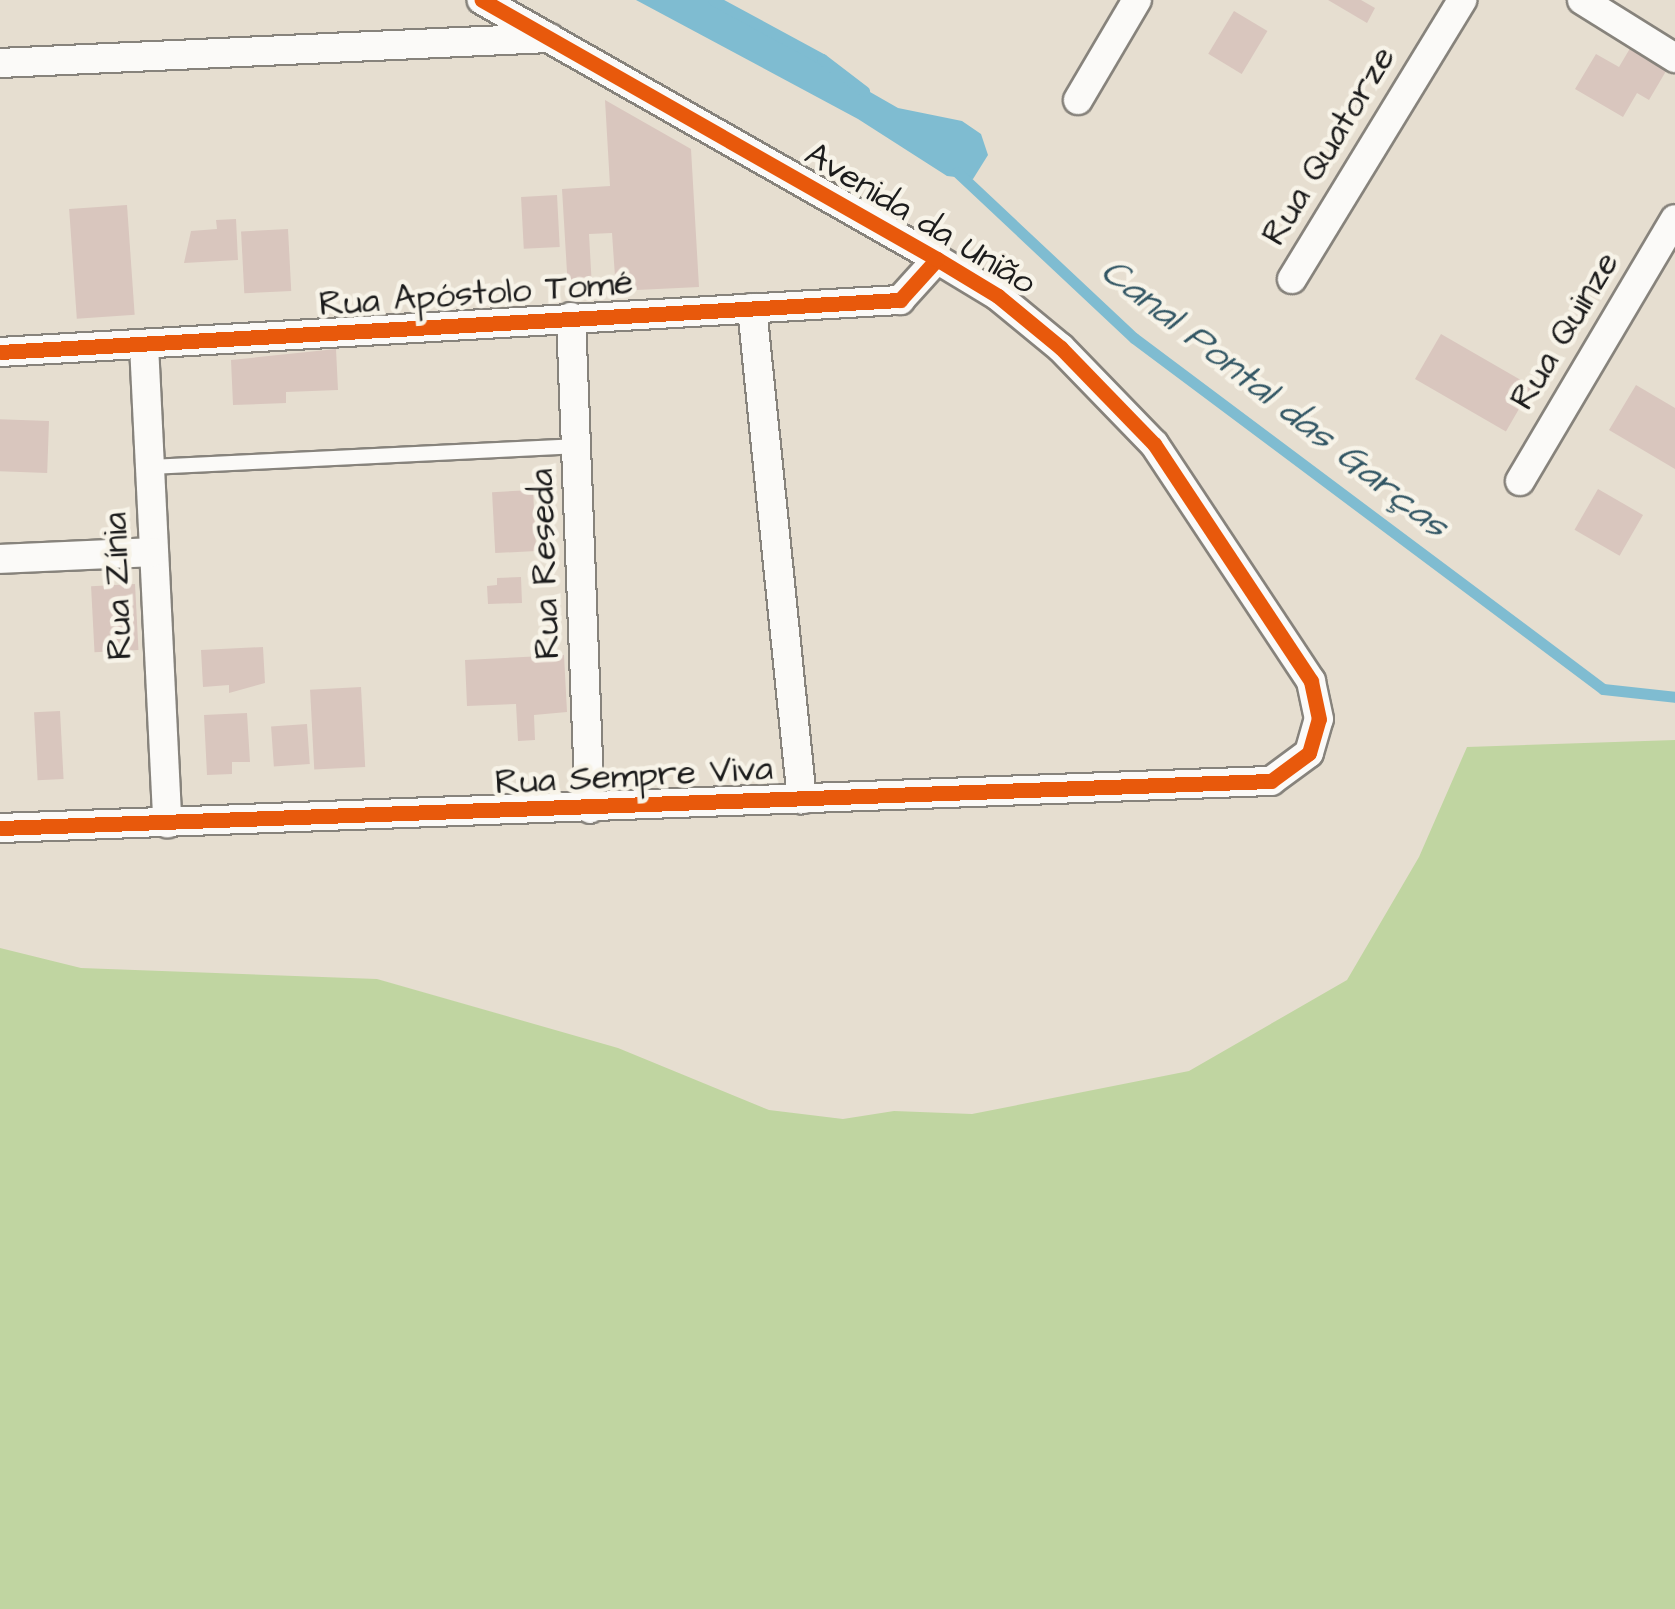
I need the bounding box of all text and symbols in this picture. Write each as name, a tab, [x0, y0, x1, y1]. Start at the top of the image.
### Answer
street label: Rua Quatorze	[1253, 39, 1405, 253]
street label: Avenida da União	[797, 134, 1043, 304]
street label: Rua Quinze	[1502, 245, 1628, 417]
water label: Canal Pontal das Garças	[1091, 249, 1457, 549]
street label: Rua Apóstolo Tomé	[318, 262, 634, 326]
street label: Rua Reseda	[521, 468, 569, 660]
street label: Rua Zínia	[94, 511, 142, 661]
street label: Rua Sempre Viva	[494, 748, 774, 804]

